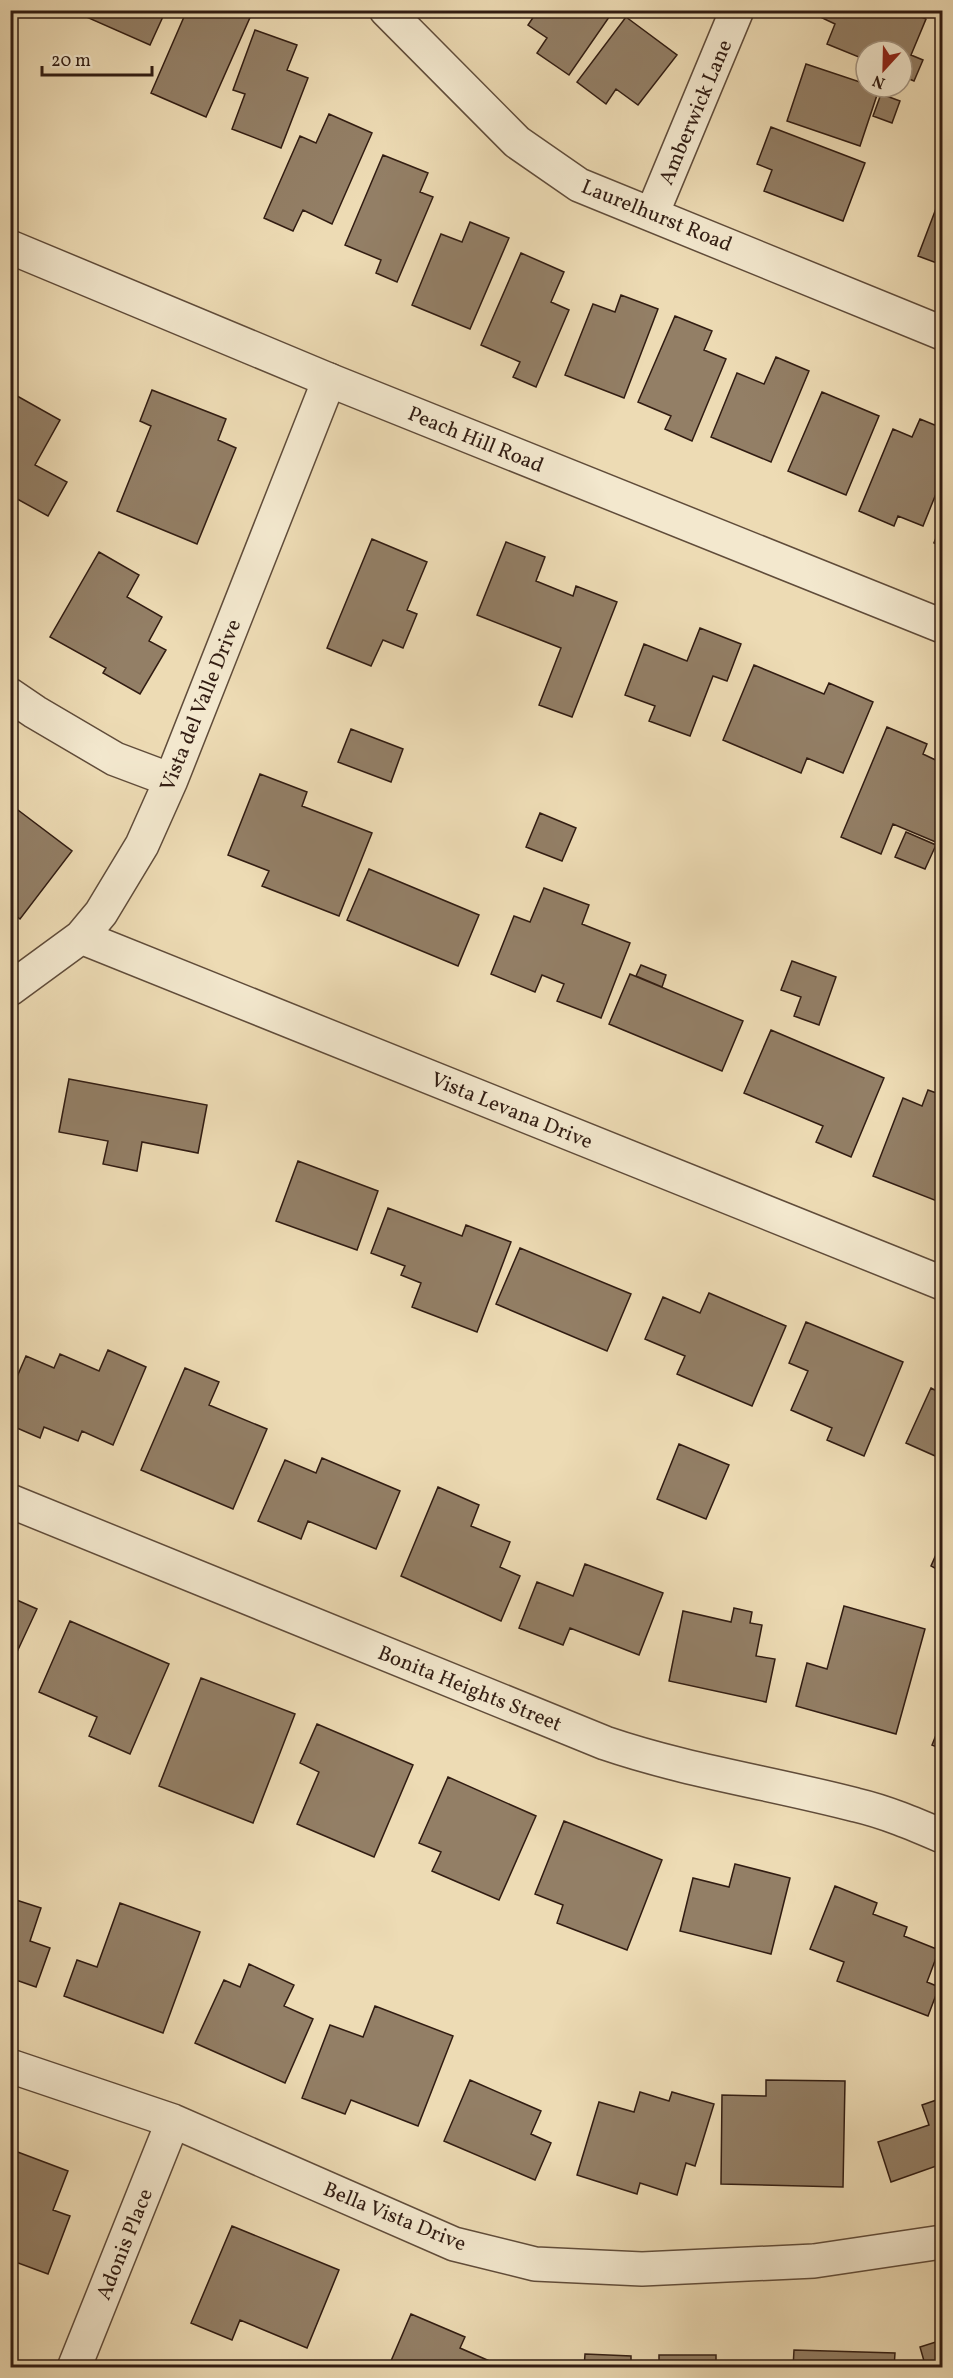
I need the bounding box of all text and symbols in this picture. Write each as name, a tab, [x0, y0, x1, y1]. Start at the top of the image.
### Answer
street label: Amberwick Lane	[653, 35, 740, 190]
scale bar	[42, 39, 152, 77]
north arrow	[854, 39, 914, 99]
text: 20 m	[51, 49, 91, 74]
text: N	[869, 69, 889, 93]
street label: Laurelhurst Road	[577, 173, 736, 260]
street label: Peach Hill Road	[403, 400, 548, 481]
street label: Vista del Valle Drive	[154, 615, 249, 796]
street label: Vista Levana Drive	[426, 1066, 597, 1157]
street label: Bonita Heights Street	[373, 1639, 566, 1740]
street label: Bella Vista Drive	[319, 2176, 470, 2259]
street label: Adonis Place	[90, 2185, 161, 2305]

